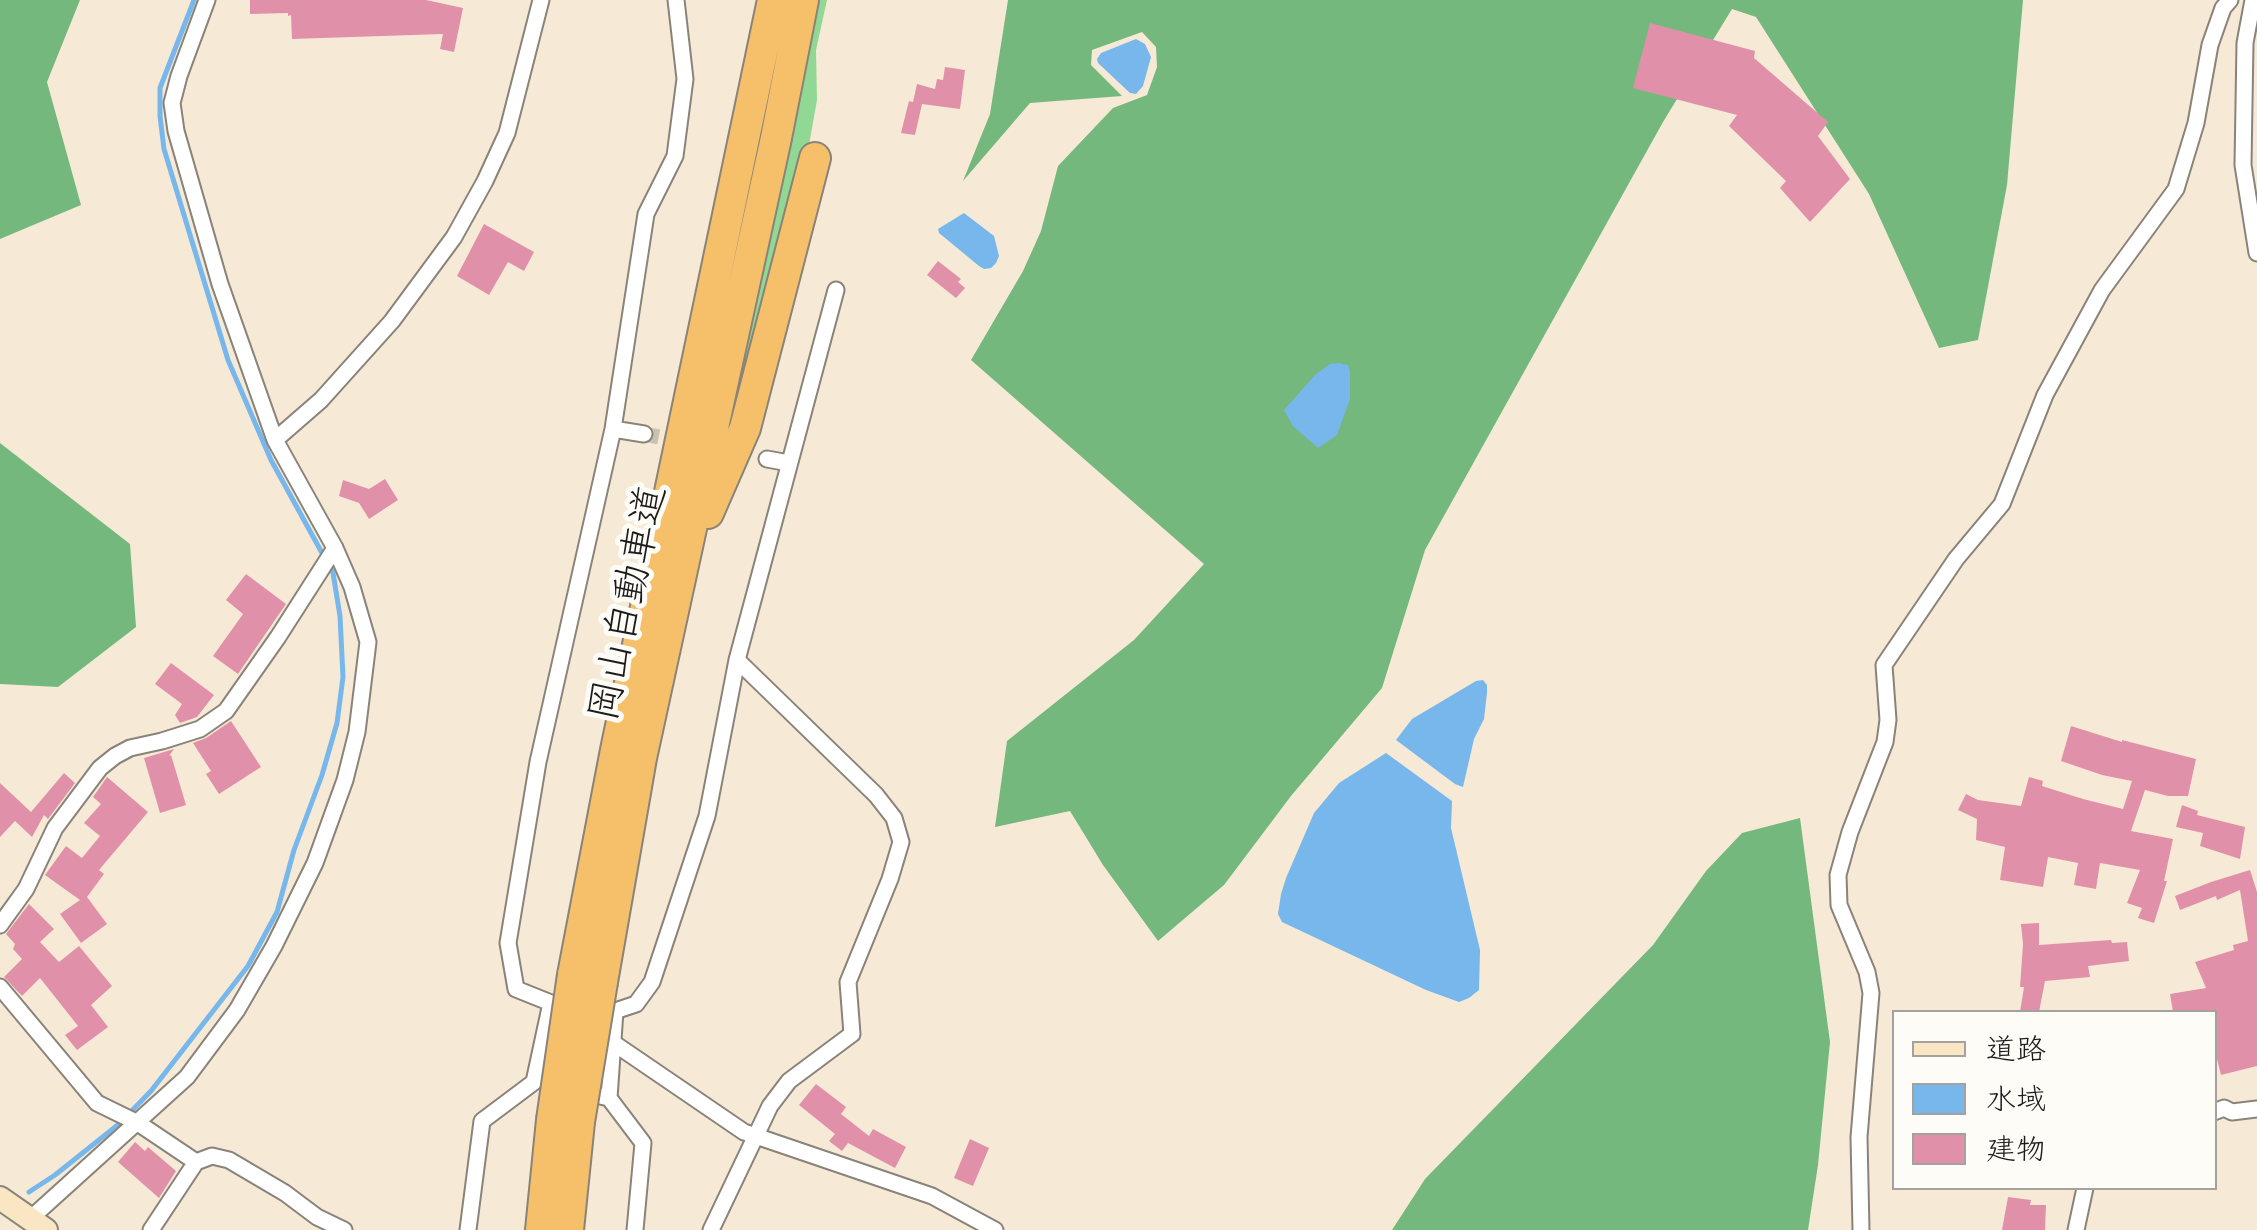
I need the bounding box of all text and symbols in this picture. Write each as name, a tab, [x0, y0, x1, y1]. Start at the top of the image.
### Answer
street label: 岡山自動車道	[585, 482, 681, 726]
legend	[1892, 1010, 2217, 1190]
text: 道路	[1986, 1030, 2046, 1074]
text: 水域	[1986, 1080, 2046, 1124]
text: 建物	[1986, 1130, 2046, 1174]

